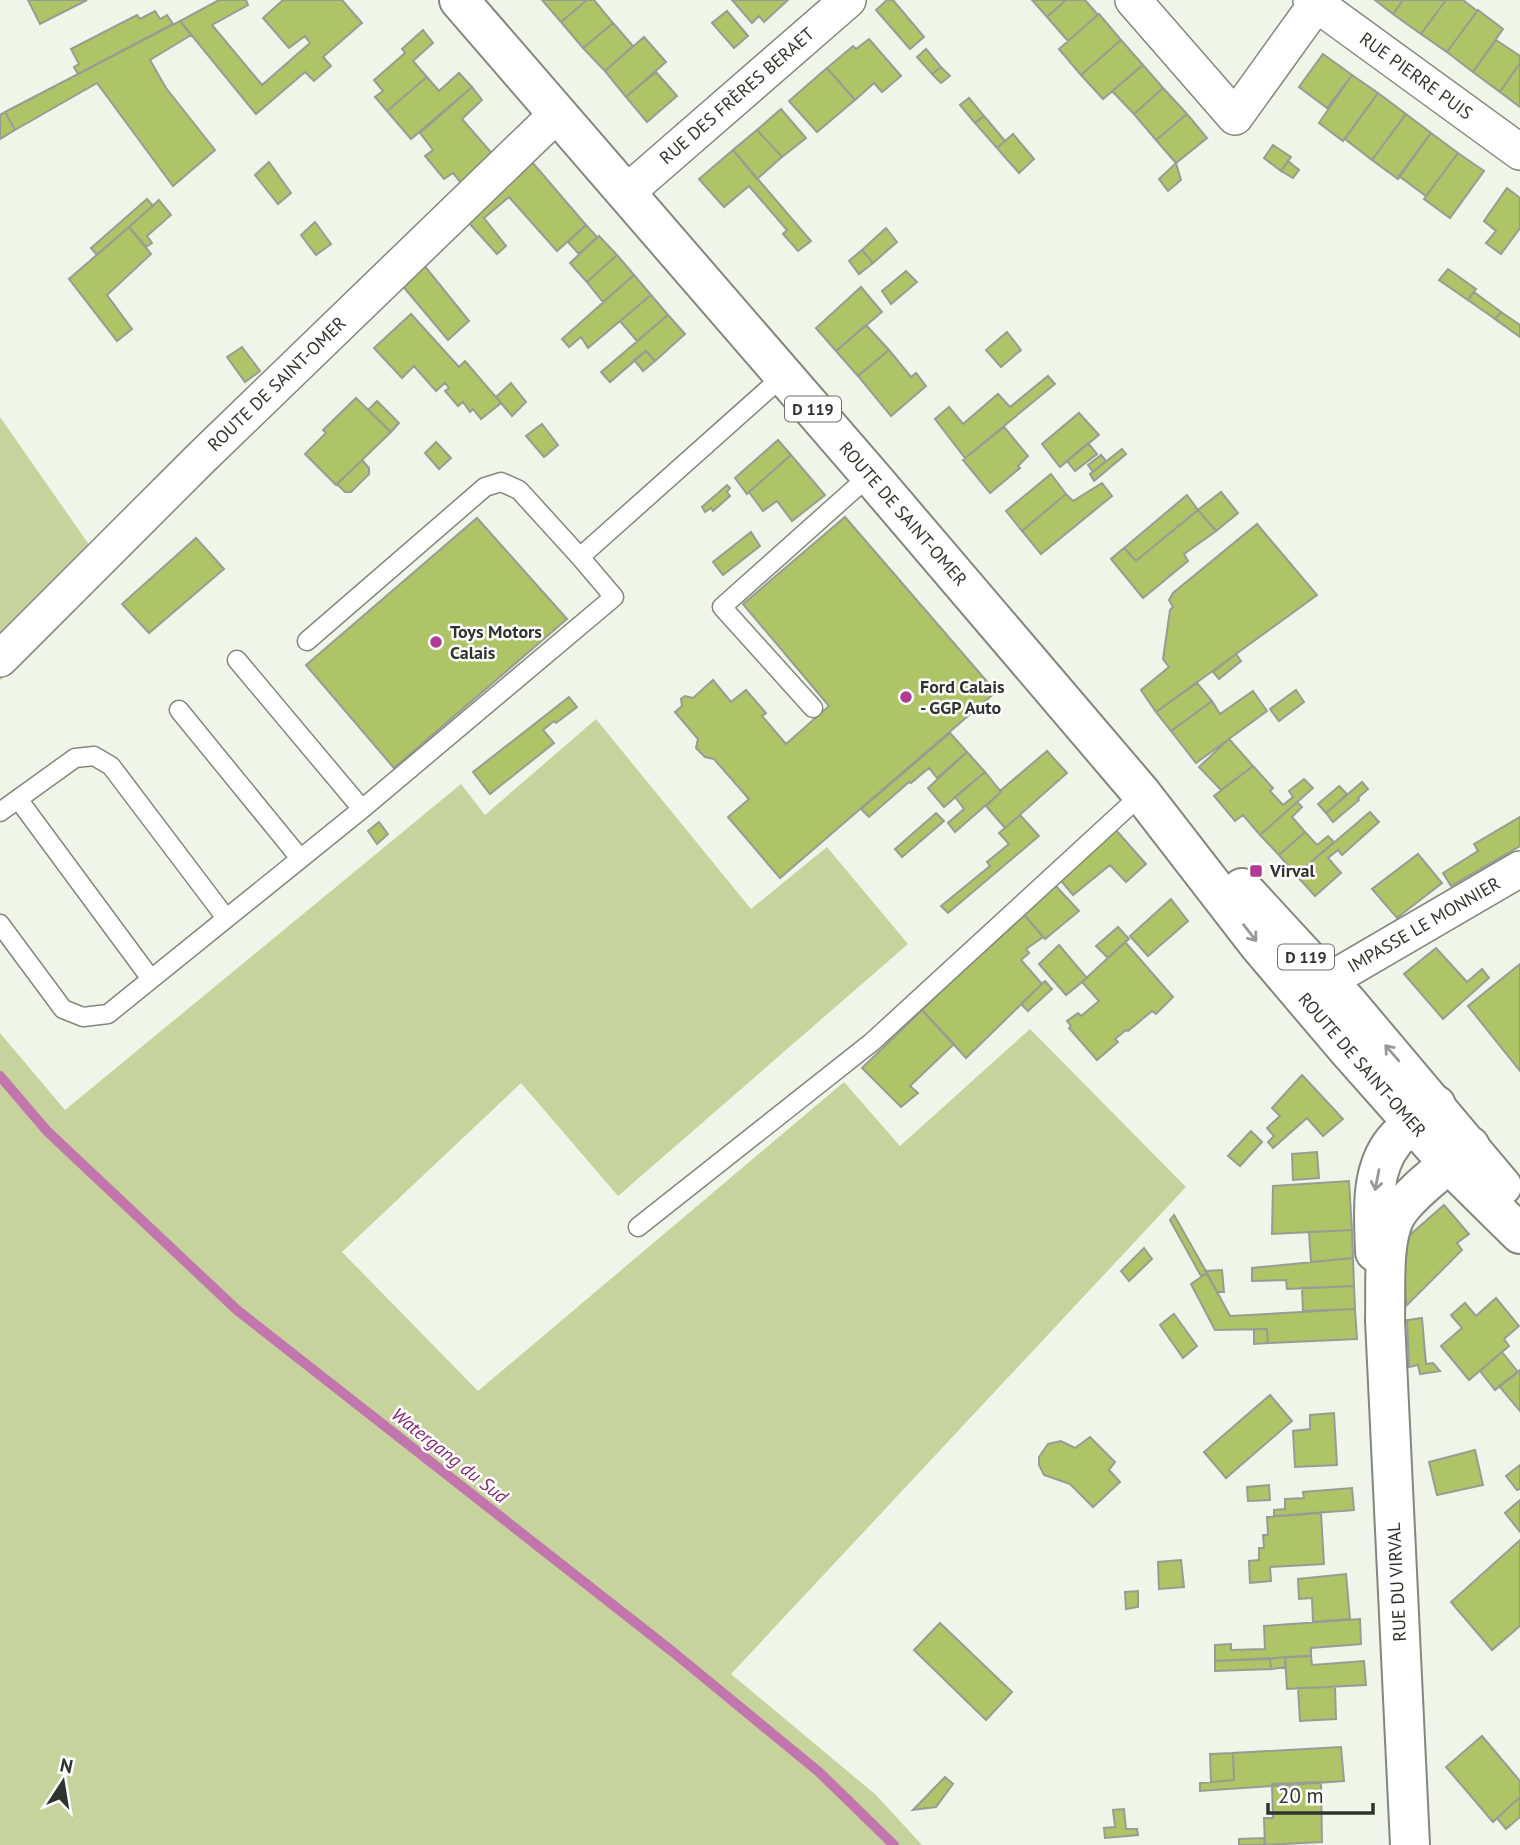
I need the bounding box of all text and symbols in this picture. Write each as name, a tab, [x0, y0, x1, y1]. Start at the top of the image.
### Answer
street label: RUE DES FRÈRES BERAET	[655, 22, 819, 169]
street label: RUE PIERRE PUIS	[1355, 27, 1477, 124]
street label: ROUTE DE SAINT-OMER	[203, 311, 351, 456]
road number: D 119	[785, 396, 841, 422]
street label: ROUTE DE SAINT-OMER	[834, 437, 973, 591]
place label: Toys Motors Calais	[450, 620, 542, 664]
marker: Toys Motors Calais	[428, 634, 444, 650]
place label: Ford Calais - GGP Auto	[920, 675, 1005, 719]
marker: Ford Calais - GGP Auto	[898, 689, 914, 705]
place label: Virval	[1269, 859, 1316, 882]
marker: Virval	[1248, 863, 1264, 879]
street label: IMPASSE LE MONNIER	[1343, 871, 1505, 978]
one-way arrow	[1242, 924, 1257, 942]
road number: D 119	[1278, 945, 1334, 970]
street label: ROUTE DE SAINT-OMER	[1293, 988, 1432, 1142]
one-way arrow	[1384, 1044, 1400, 1062]
one-way arrow	[1370, 1168, 1384, 1191]
water label: Watergang du Sud	[387, 1402, 514, 1509]
street label: RUE DU VIRVAL	[1382, 1522, 1411, 1642]
north arrow	[28, 1747, 98, 1817]
text: N	[58, 1752, 75, 1778]
scale bar	[1268, 1772, 1373, 1816]
text: 20 m	[1278, 1782, 1324, 1809]

